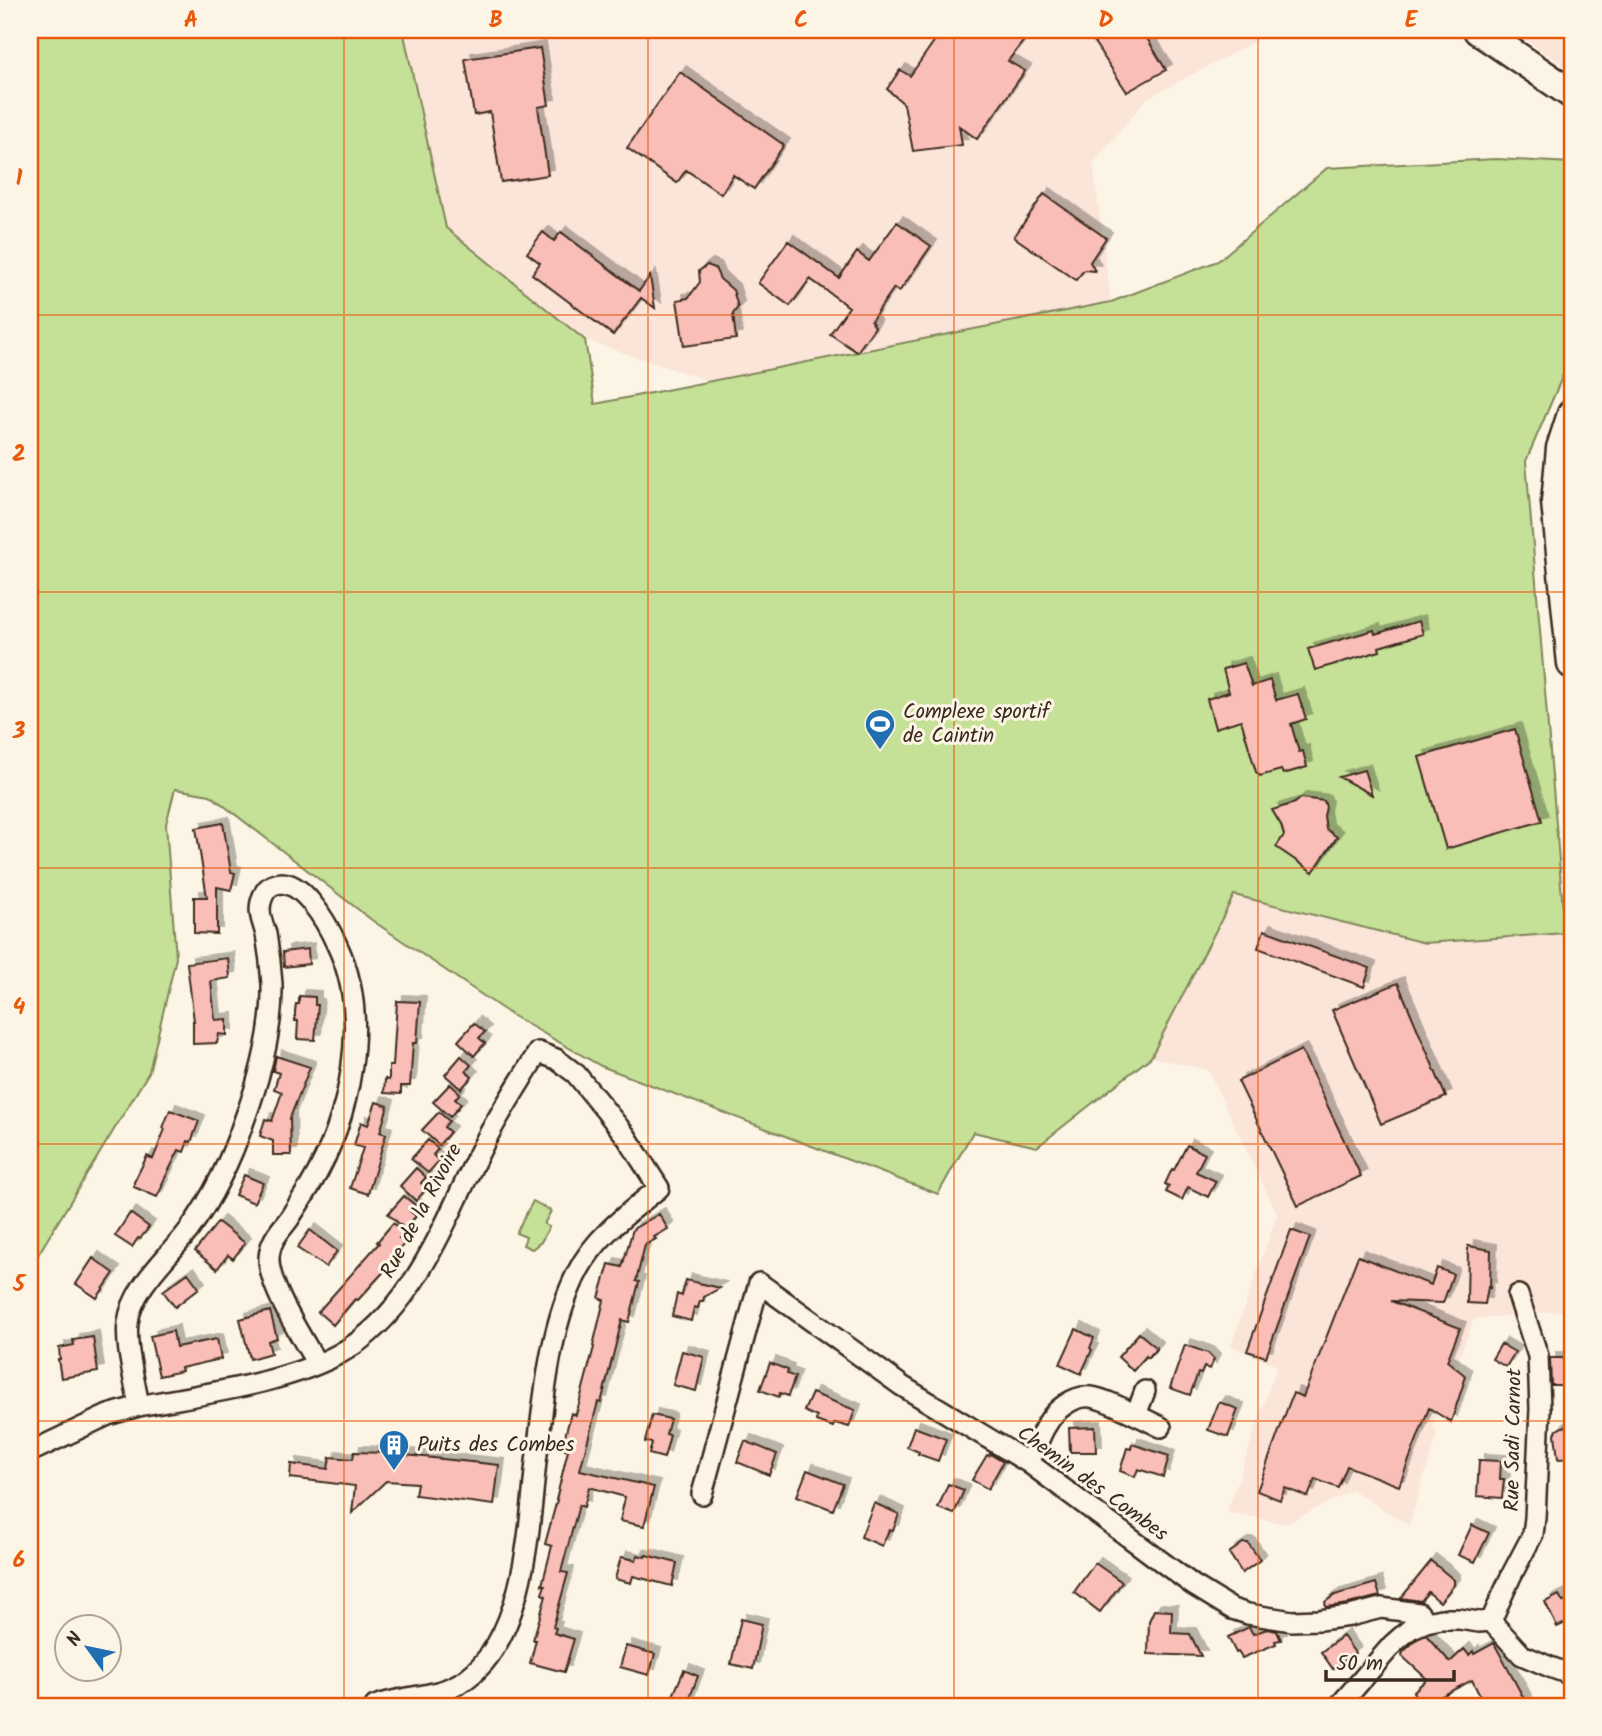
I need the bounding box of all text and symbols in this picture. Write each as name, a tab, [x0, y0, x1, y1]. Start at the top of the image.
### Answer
text: A	[184, 3, 198, 39]
text: B	[489, 3, 503, 39]
text: C	[794, 3, 808, 39]
text: D	[1098, 3, 1114, 39]
text: E	[1405, 3, 1419, 39]
text: 1	[16, 161, 23, 197]
text: 2	[12, 437, 26, 473]
place label: Complexe sportif de Caintin	[903, 696, 1052, 753]
sports icon: Complexe sportif de Caintin	[863, 707, 897, 751]
text: 3	[12, 714, 26, 750]
text: 4	[13, 990, 26, 1026]
street label: Rue de la Rivoire	[372, 1137, 472, 1285]
text: 5	[12, 1267, 27, 1303]
street label: Rue Sadi Carnot	[1496, 1367, 1532, 1512]
street label: Chemin des Combes	[1009, 1418, 1175, 1550]
building icon: Puits des Combes	[377, 1428, 411, 1472]
place label: Puits des Combes	[417, 1429, 575, 1462]
text: 6	[13, 1543, 25, 1579]
north arrow	[52, 1614, 122, 1684]
text: N	[60, 1627, 91, 1653]
scale bar	[1326, 1638, 1453, 1682]
text: 50 m	[1336, 1648, 1383, 1681]

